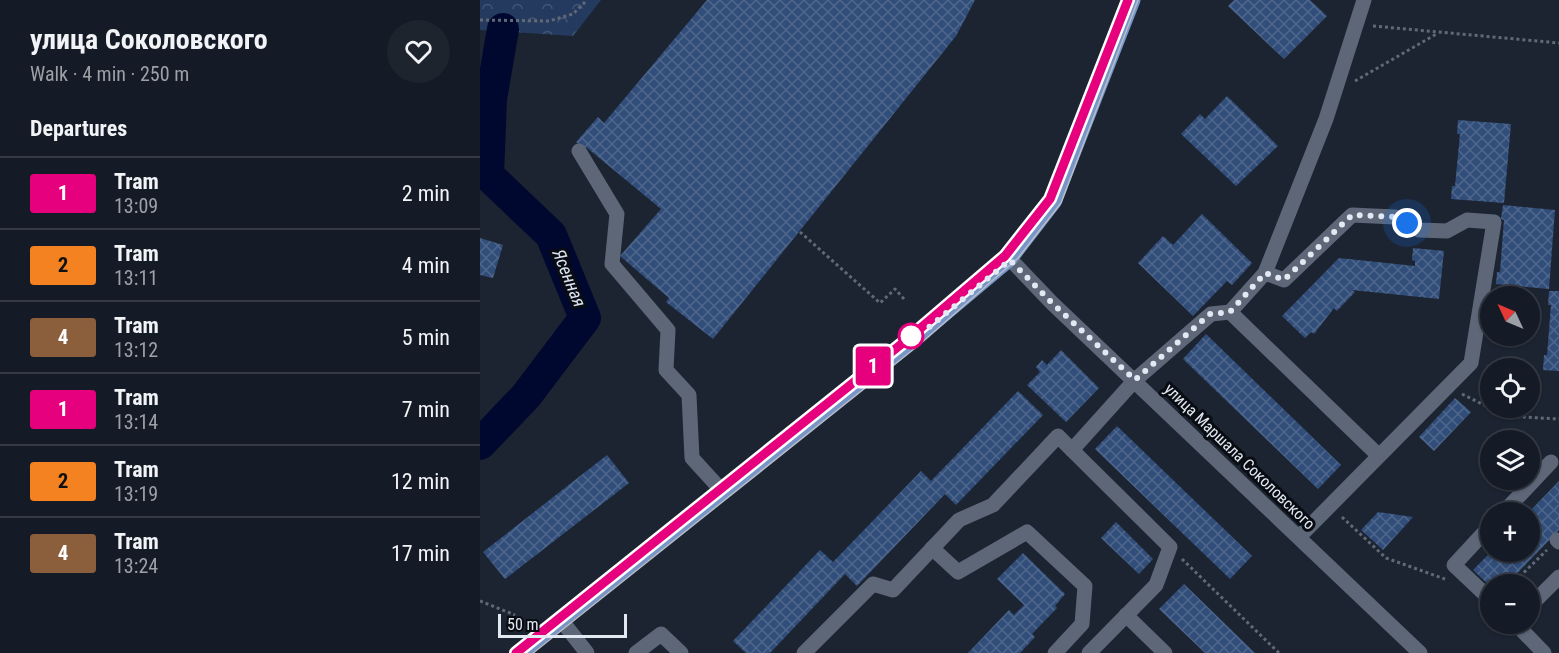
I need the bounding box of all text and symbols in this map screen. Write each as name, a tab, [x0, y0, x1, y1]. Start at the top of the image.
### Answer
button: heart	[387, 20, 450, 83]
text: улица Соколовского	[30, 23, 268, 56]
text: Walk · 4 min · 250 m	[30, 62, 189, 86]
text: Departures	[30, 116, 127, 141]
text: Tram	[114, 169, 159, 194]
text: 1	[58, 181, 68, 205]
text: 2 min	[402, 181, 450, 206]
text: 13:09	[114, 194, 158, 218]
your location	[1392, 208, 1422, 238]
text: Tram	[114, 241, 159, 266]
water label: Ясенная	[548, 245, 591, 310]
text: 2	[58, 253, 68, 277]
text: 4 min	[402, 253, 450, 278]
text: 13:11	[114, 266, 158, 290]
north arrow	[1480, 286, 1540, 346]
map controls	[1480, 286, 1540, 634]
text: Tram	[114, 313, 159, 338]
unlabelled marker	[898, 323, 924, 349]
text: 4	[58, 325, 68, 349]
text: 5 min	[402, 325, 450, 350]
text: 13:12	[114, 338, 158, 362]
line badge: 1	[854, 346, 892, 386]
text: 1	[868, 354, 878, 378]
button: locate	[1480, 358, 1540, 418]
street label: улица Маршала Соколовского	[1160, 379, 1319, 533]
text: Tram	[114, 385, 159, 410]
text: 1	[58, 397, 68, 421]
text: 7 min	[402, 397, 450, 422]
text: 13:14	[114, 410, 158, 434]
button: layers	[1480, 430, 1540, 490]
text: Tram	[114, 457, 159, 482]
text: 2	[58, 469, 68, 493]
text: 12 min	[391, 469, 450, 494]
text: 13:19	[114, 482, 158, 506]
button: +	[1480, 502, 1540, 562]
text: Tram	[114, 529, 159, 554]
text: 4	[58, 541, 68, 565]
text: 17 min	[391, 541, 450, 566]
text: 13:24	[114, 554, 158, 578]
button: −	[1480, 574, 1540, 634]
scale bar	[498, 611, 627, 638]
text: 50 m	[507, 615, 539, 634]

